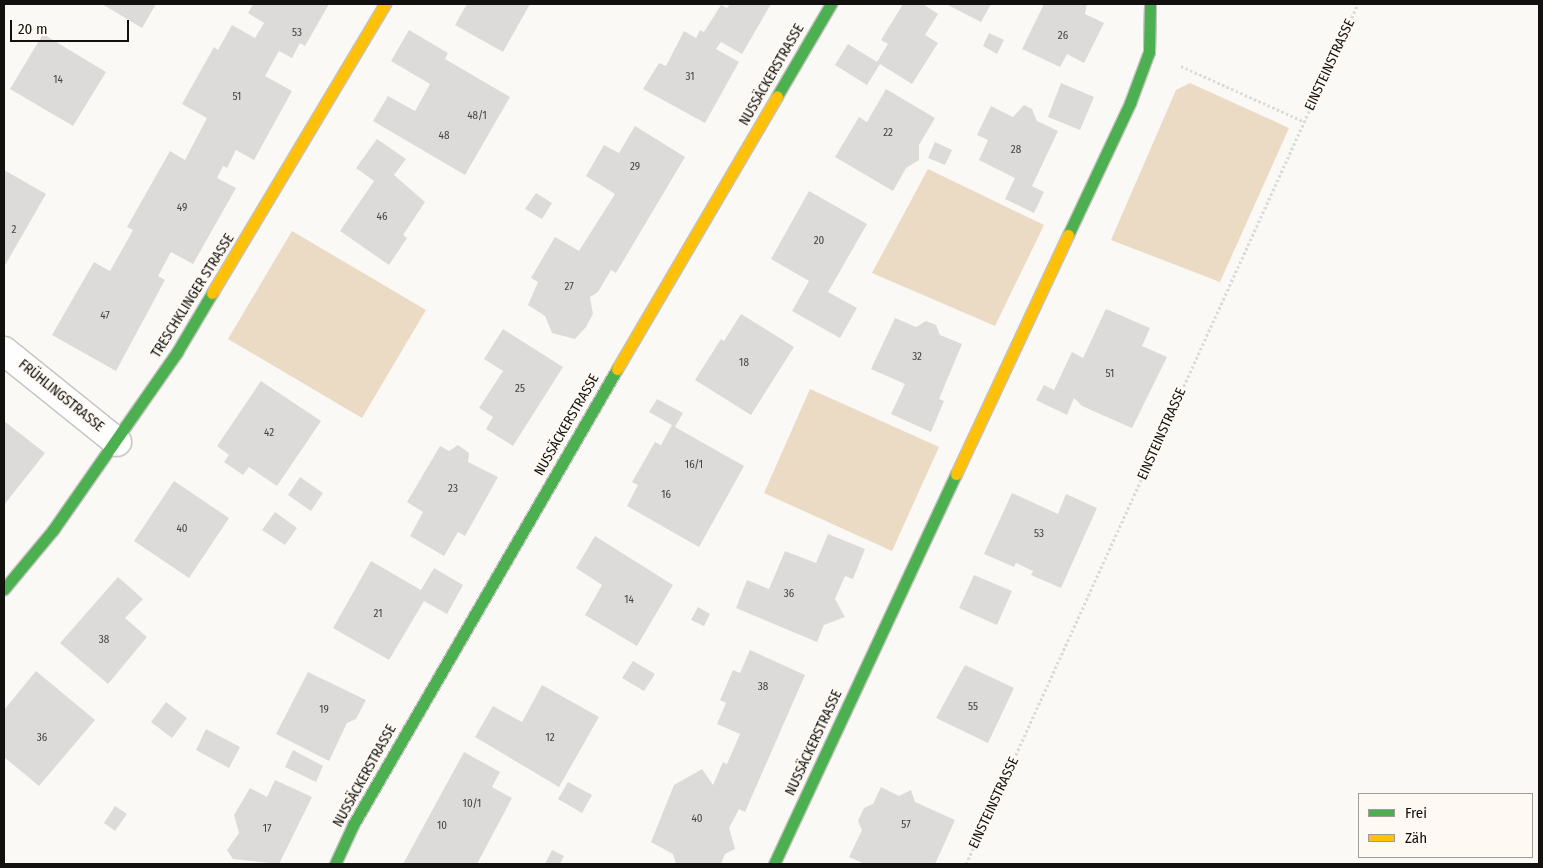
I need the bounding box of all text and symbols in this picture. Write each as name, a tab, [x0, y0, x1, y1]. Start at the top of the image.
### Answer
scale bar	[12, 10, 131, 42]
street label: EINSTEINSTRASSE	[1301, 17, 1359, 113]
text: 20 m	[18, 20, 48, 38]
street label: NUSSÄCKERSTRASSE	[736, 21, 808, 129]
house number: 53	[292, 26, 302, 40]
house number: 26	[1058, 29, 1068, 43]
house number: 31	[686, 70, 694, 84]
house number: 14	[53, 73, 63, 87]
house number: 51	[233, 90, 241, 104]
house number: 48/1	[467, 109, 487, 123]
house number: 22	[883, 126, 893, 140]
house number: 48	[439, 129, 449, 143]
house number: 28	[1011, 143, 1021, 157]
house number: 29	[630, 160, 640, 174]
house number: 49	[177, 201, 187, 215]
house number: 46	[377, 210, 387, 224]
house number: 2	[12, 223, 16, 237]
street label: TRESCHKLINGER STRASSE	[148, 231, 238, 361]
house number: 20	[814, 234, 824, 248]
house number: 27	[564, 280, 574, 294]
house number: 47	[100, 309, 110, 323]
house number: 32	[912, 350, 922, 364]
street label: FRÜHLINGSTRASSE	[15, 356, 107, 436]
house number: 18	[739, 356, 749, 370]
house number: 51	[1106, 367, 1114, 381]
street label: NUSSÄCKERSTRASSE	[531, 371, 603, 479]
house number: 25	[515, 382, 525, 396]
street label: EINSTEINSTRASSE	[1134, 385, 1190, 483]
house number: 42	[264, 426, 274, 440]
house number: 16/1	[685, 458, 703, 472]
house number: 23	[448, 482, 458, 496]
house number: 16	[661, 488, 671, 502]
house number: 40	[176, 522, 188, 536]
house number: 53	[1034, 527, 1044, 541]
house number: 36	[784, 587, 794, 601]
house number: 14	[624, 593, 634, 607]
house number: 21	[374, 607, 382, 621]
house number: 38	[99, 633, 109, 647]
house number: 38	[758, 680, 768, 694]
street label: NUSSÄCKERSTRASSE	[782, 688, 846, 798]
house number: 55	[968, 700, 978, 714]
house number: 19	[319, 703, 329, 717]
street label: NUSSÄCKERSTRASSE	[330, 722, 400, 830]
house number: 36	[37, 731, 47, 745]
house number: 12	[545, 731, 555, 745]
street label: EINSTEINSTRASSE	[965, 755, 1023, 851]
legend	[1358, 793, 1533, 858]
house number: 10/1	[463, 797, 481, 811]
text: Frei	[1405, 804, 1427, 822]
house number: 40	[691, 812, 703, 826]
house number: 57	[901, 818, 911, 832]
house number: 10	[437, 819, 447, 833]
house number: 17	[263, 822, 271, 836]
text: Zäh	[1405, 829, 1427, 847]

